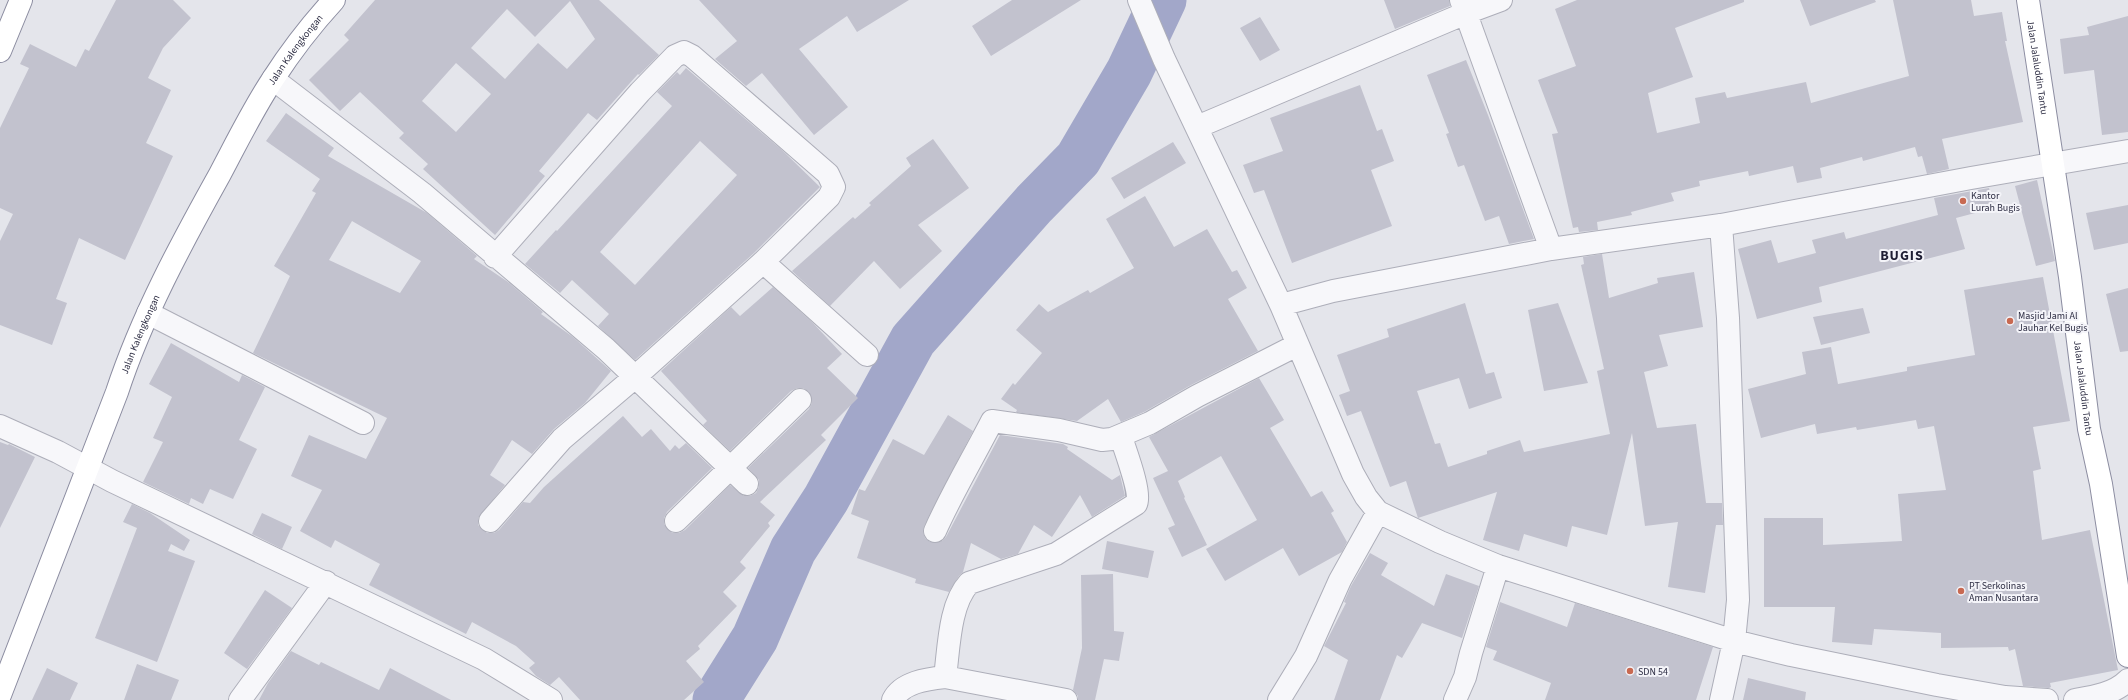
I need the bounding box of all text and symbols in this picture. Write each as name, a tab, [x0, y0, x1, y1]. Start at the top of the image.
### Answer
street label: Jalan Kalengkongan	[265, 12, 326, 88]
street label: Jalan Jalaluddin Tantu	[2023, 19, 2051, 116]
place label: Kantor Lurah Bugis	[1971, 189, 2020, 215]
marker: Kantor Lurah Bugis	[1958, 196, 1968, 206]
district label: BUGIS	[1880, 246, 1924, 266]
street label: Jalan Kalengkongan	[118, 293, 164, 376]
place label: Masjid Jami Al Jauhar Kel Bugis	[2018, 309, 2087, 335]
marker: Masjid Jami Al Jauhar Kel Bugis	[2005, 316, 2015, 326]
street label: Jalan Jalaluddin Tantu	[2070, 340, 2096, 437]
place label: PT Serkolinas Aman Nusantara	[1969, 579, 2038, 605]
marker: PT Serkolinas Aman Nusantara	[1956, 586, 1966, 596]
place label: SDN 54	[1638, 665, 1668, 679]
marker: SDN 54	[1625, 666, 1635, 676]

